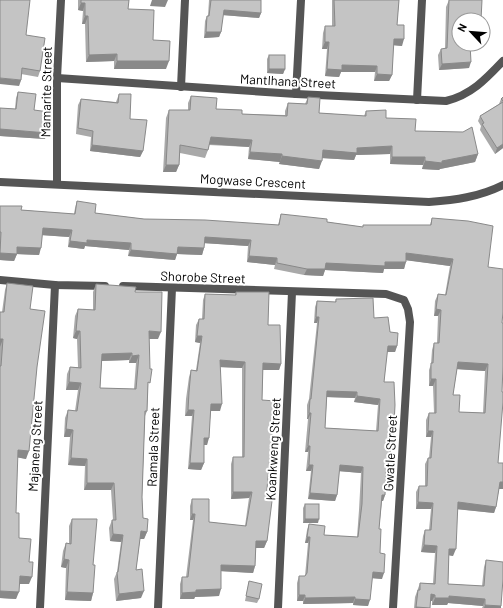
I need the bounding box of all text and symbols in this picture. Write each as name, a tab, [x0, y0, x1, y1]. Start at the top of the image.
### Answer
north arrow	[451, 12, 491, 52]
text: N	[454, 21, 469, 34]
street label: Mamarite Street	[37, 46, 55, 138]
street label: Mantlhana Street	[240, 70, 336, 92]
street label: Mogwase Crescent	[200, 170, 306, 192]
street label: Shorobe Street	[160, 268, 246, 286]
street label: Koankweng Street	[262, 397, 284, 501]
street label: Majaneng Street	[25, 400, 45, 492]
street label: Ramala Street	[144, 407, 162, 487]
street label: Gwatle Street	[380, 414, 400, 492]

